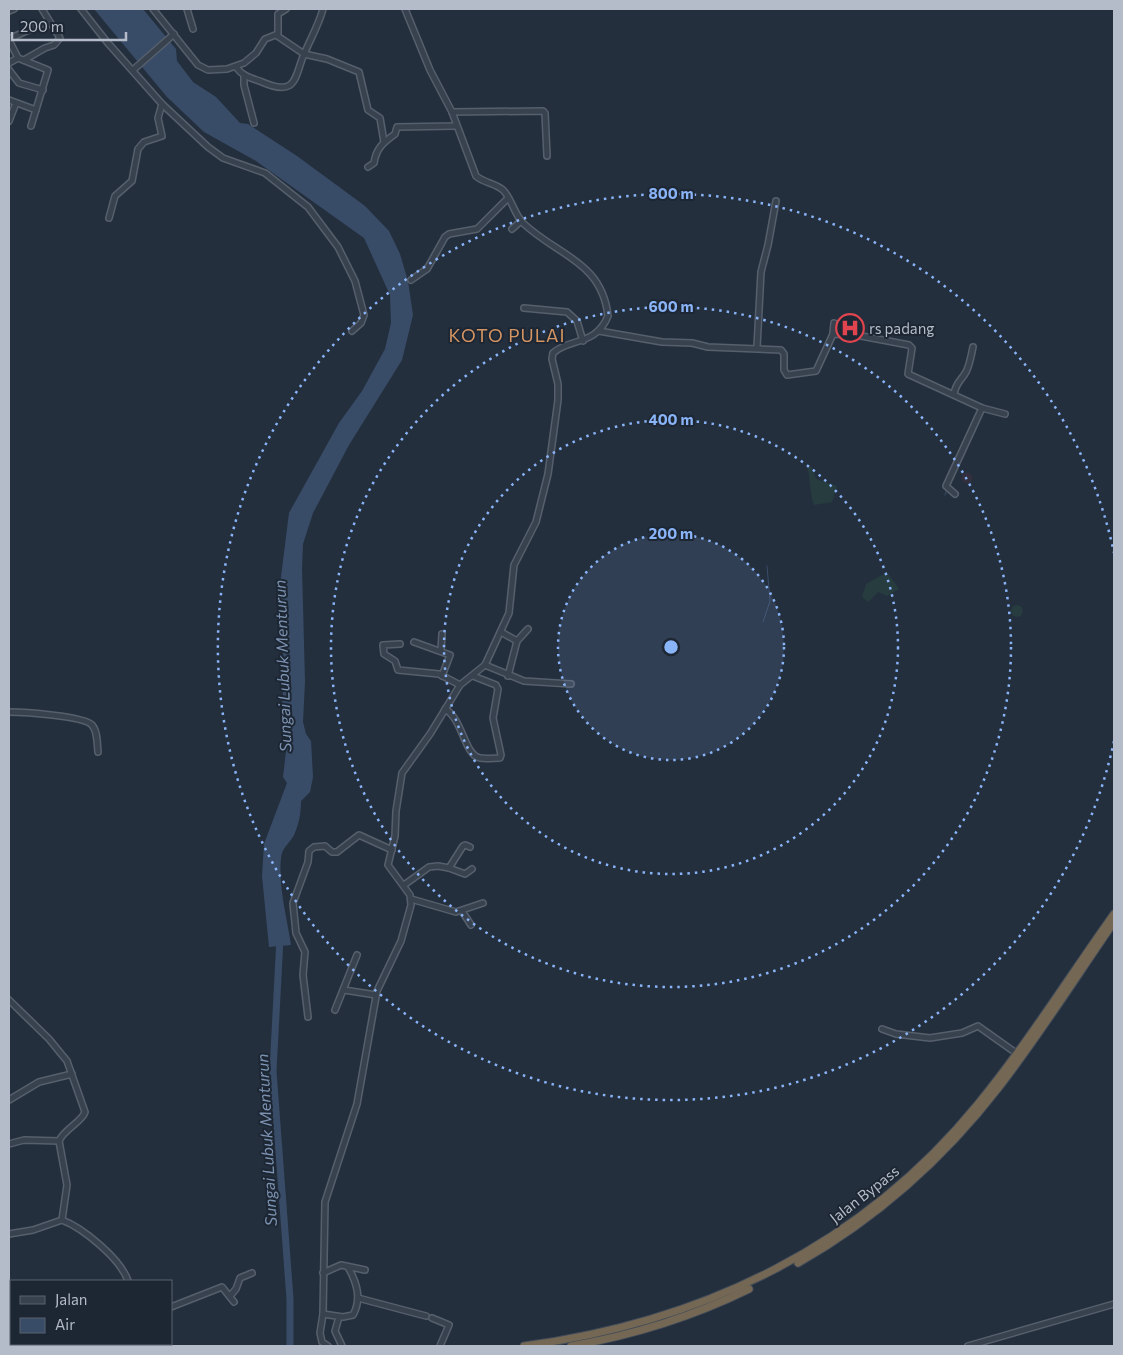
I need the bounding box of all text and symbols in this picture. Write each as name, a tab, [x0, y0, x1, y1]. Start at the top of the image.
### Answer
scale bar	[12, 10, 126, 42]
text: 200 m	[20, 17, 64, 35]
text: 800 m	[648, 184, 694, 202]
text: 600 m	[648, 297, 694, 315]
hospital icon: rs padang	[835, 313, 865, 343]
place label: rs padang	[869, 319, 934, 337]
district label: KOTO PULAI	[449, 324, 565, 346]
text: 400 m	[648, 410, 694, 428]
text: 200 m	[649, 524, 693, 542]
water label: Sungai Lubuk Menturun	[269, 579, 295, 753]
centre of rings	[662, 638, 680, 656]
water label: Sungai Lubuk Menturun	[252, 1053, 280, 1227]
street label: Jalan Bypass	[826, 1161, 902, 1227]
legend	[10, 1280, 172, 1345]
text: Jalan	[55, 1290, 87, 1308]
text: Air	[55, 1315, 75, 1333]

